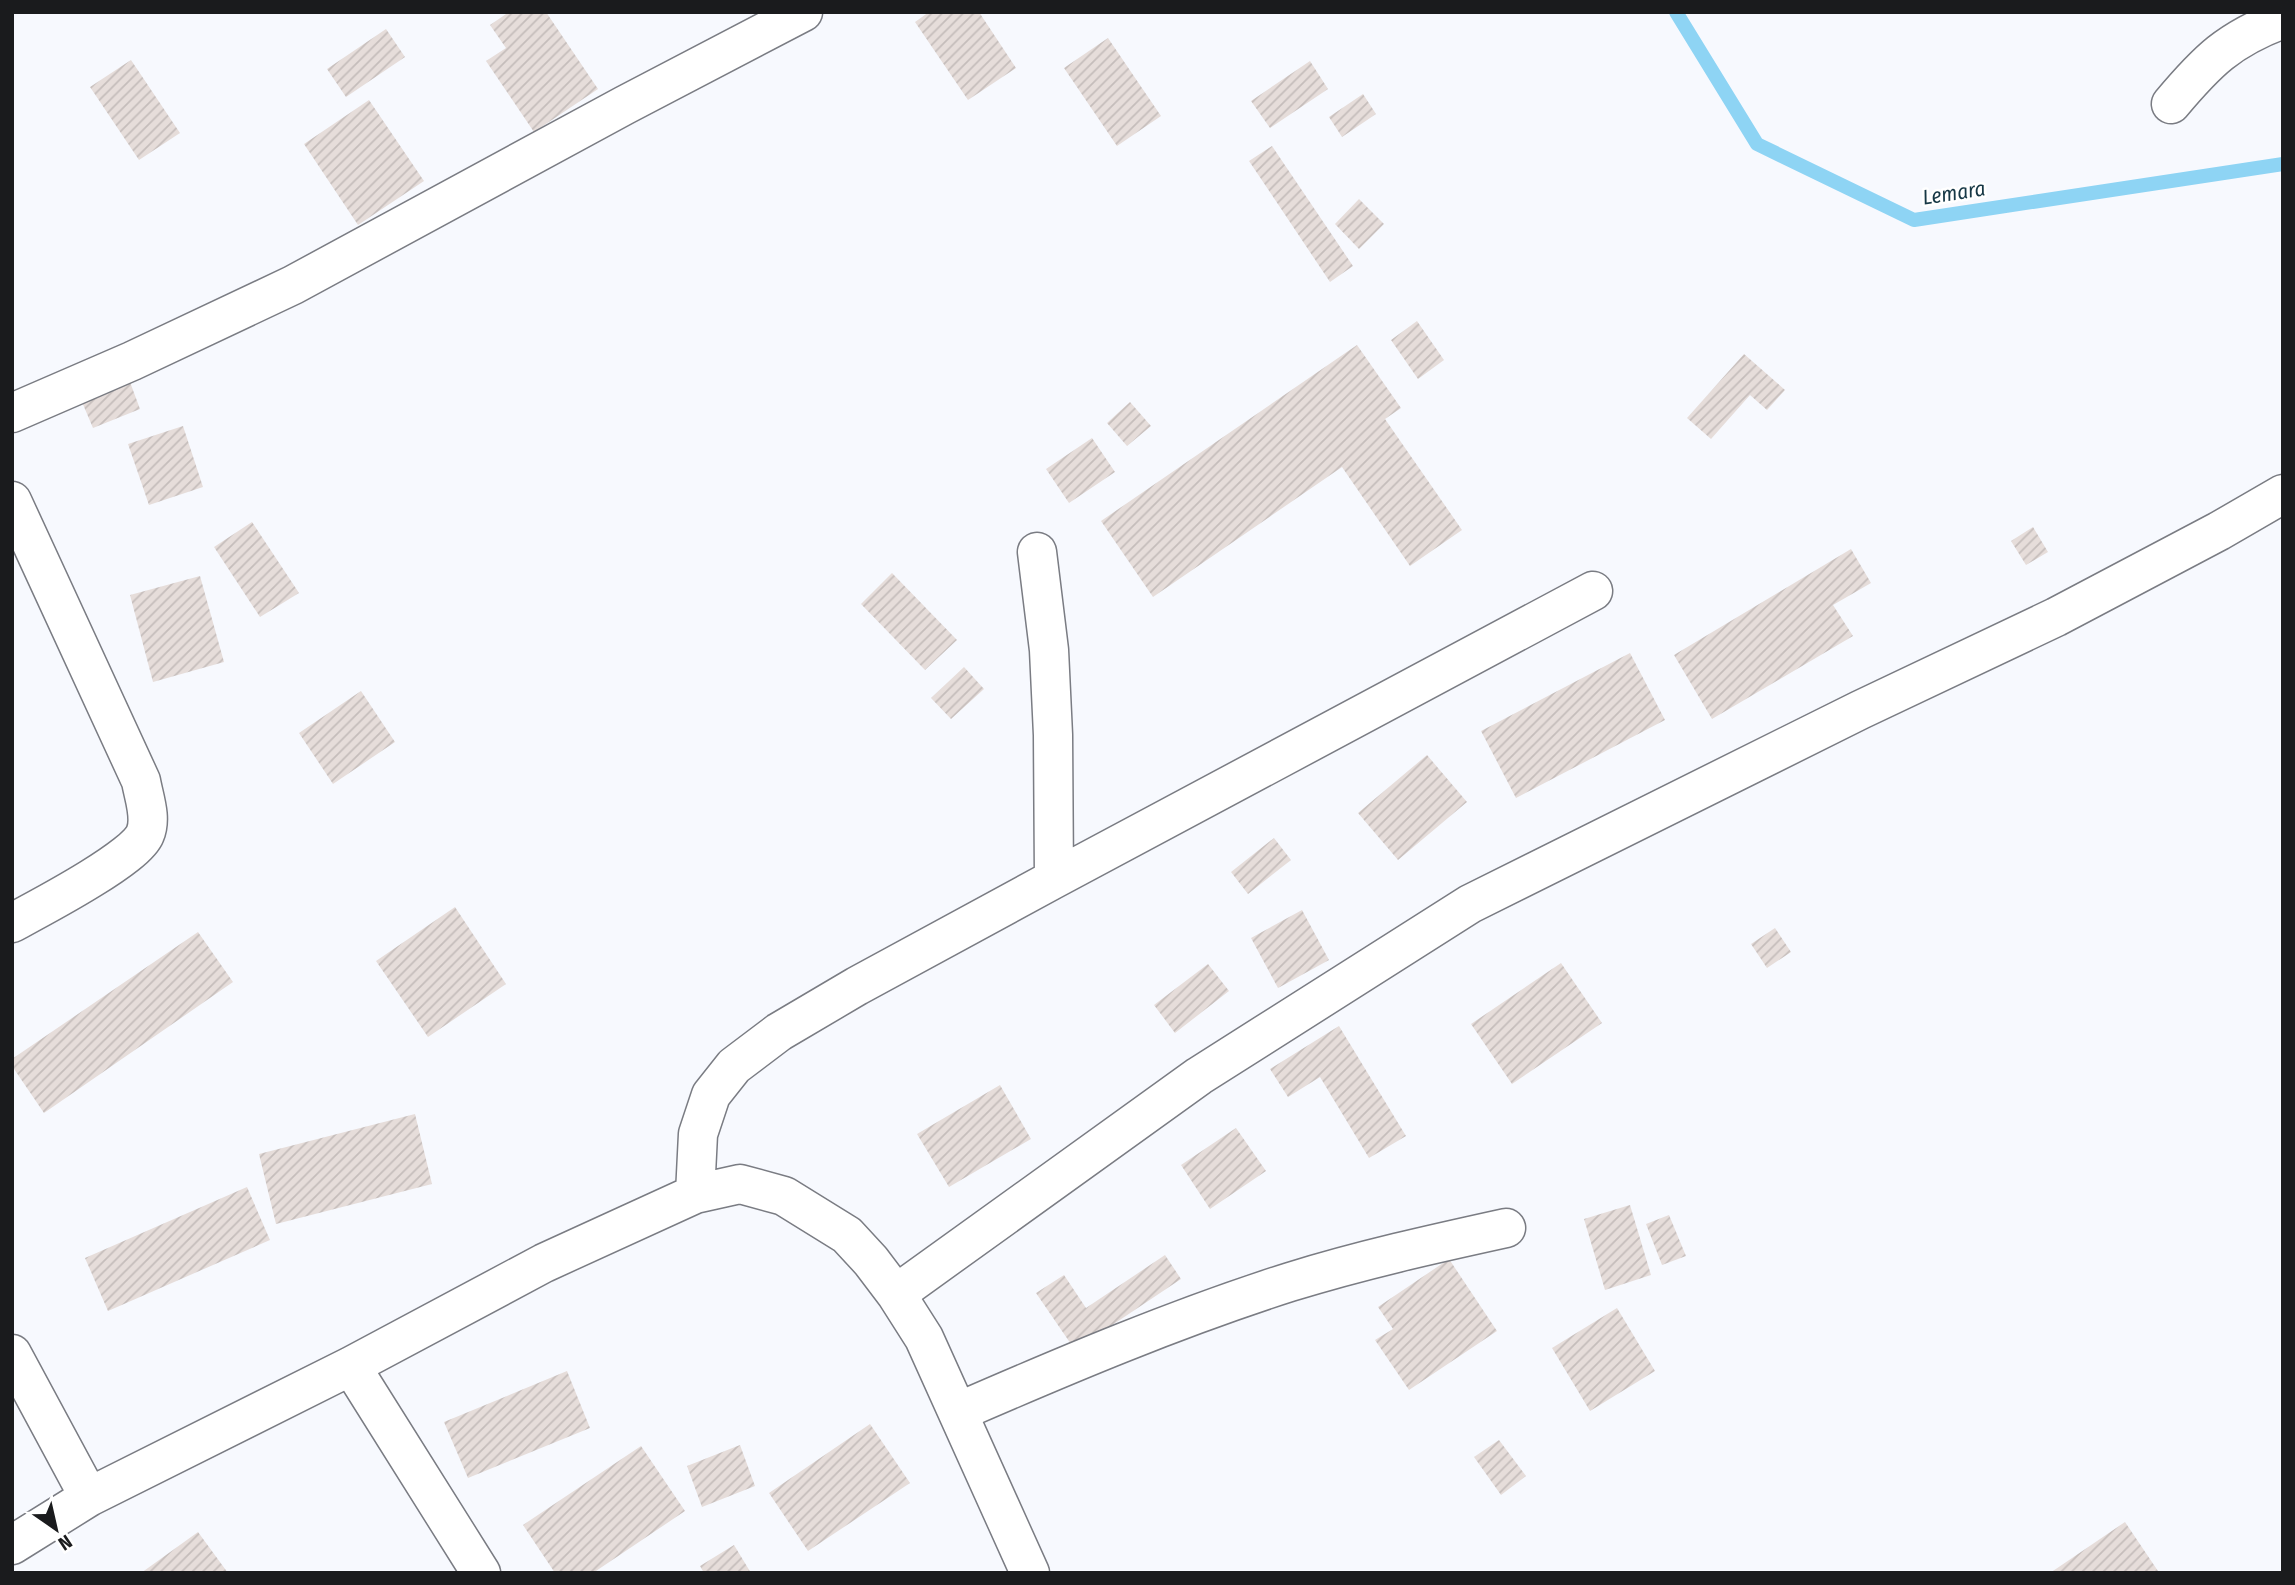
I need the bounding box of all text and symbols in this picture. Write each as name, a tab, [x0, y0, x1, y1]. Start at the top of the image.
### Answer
water label: Lemara	[1921, 175, 1987, 211]
north arrow	[21, 1494, 91, 1564]
text: N	[54, 1530, 76, 1555]

